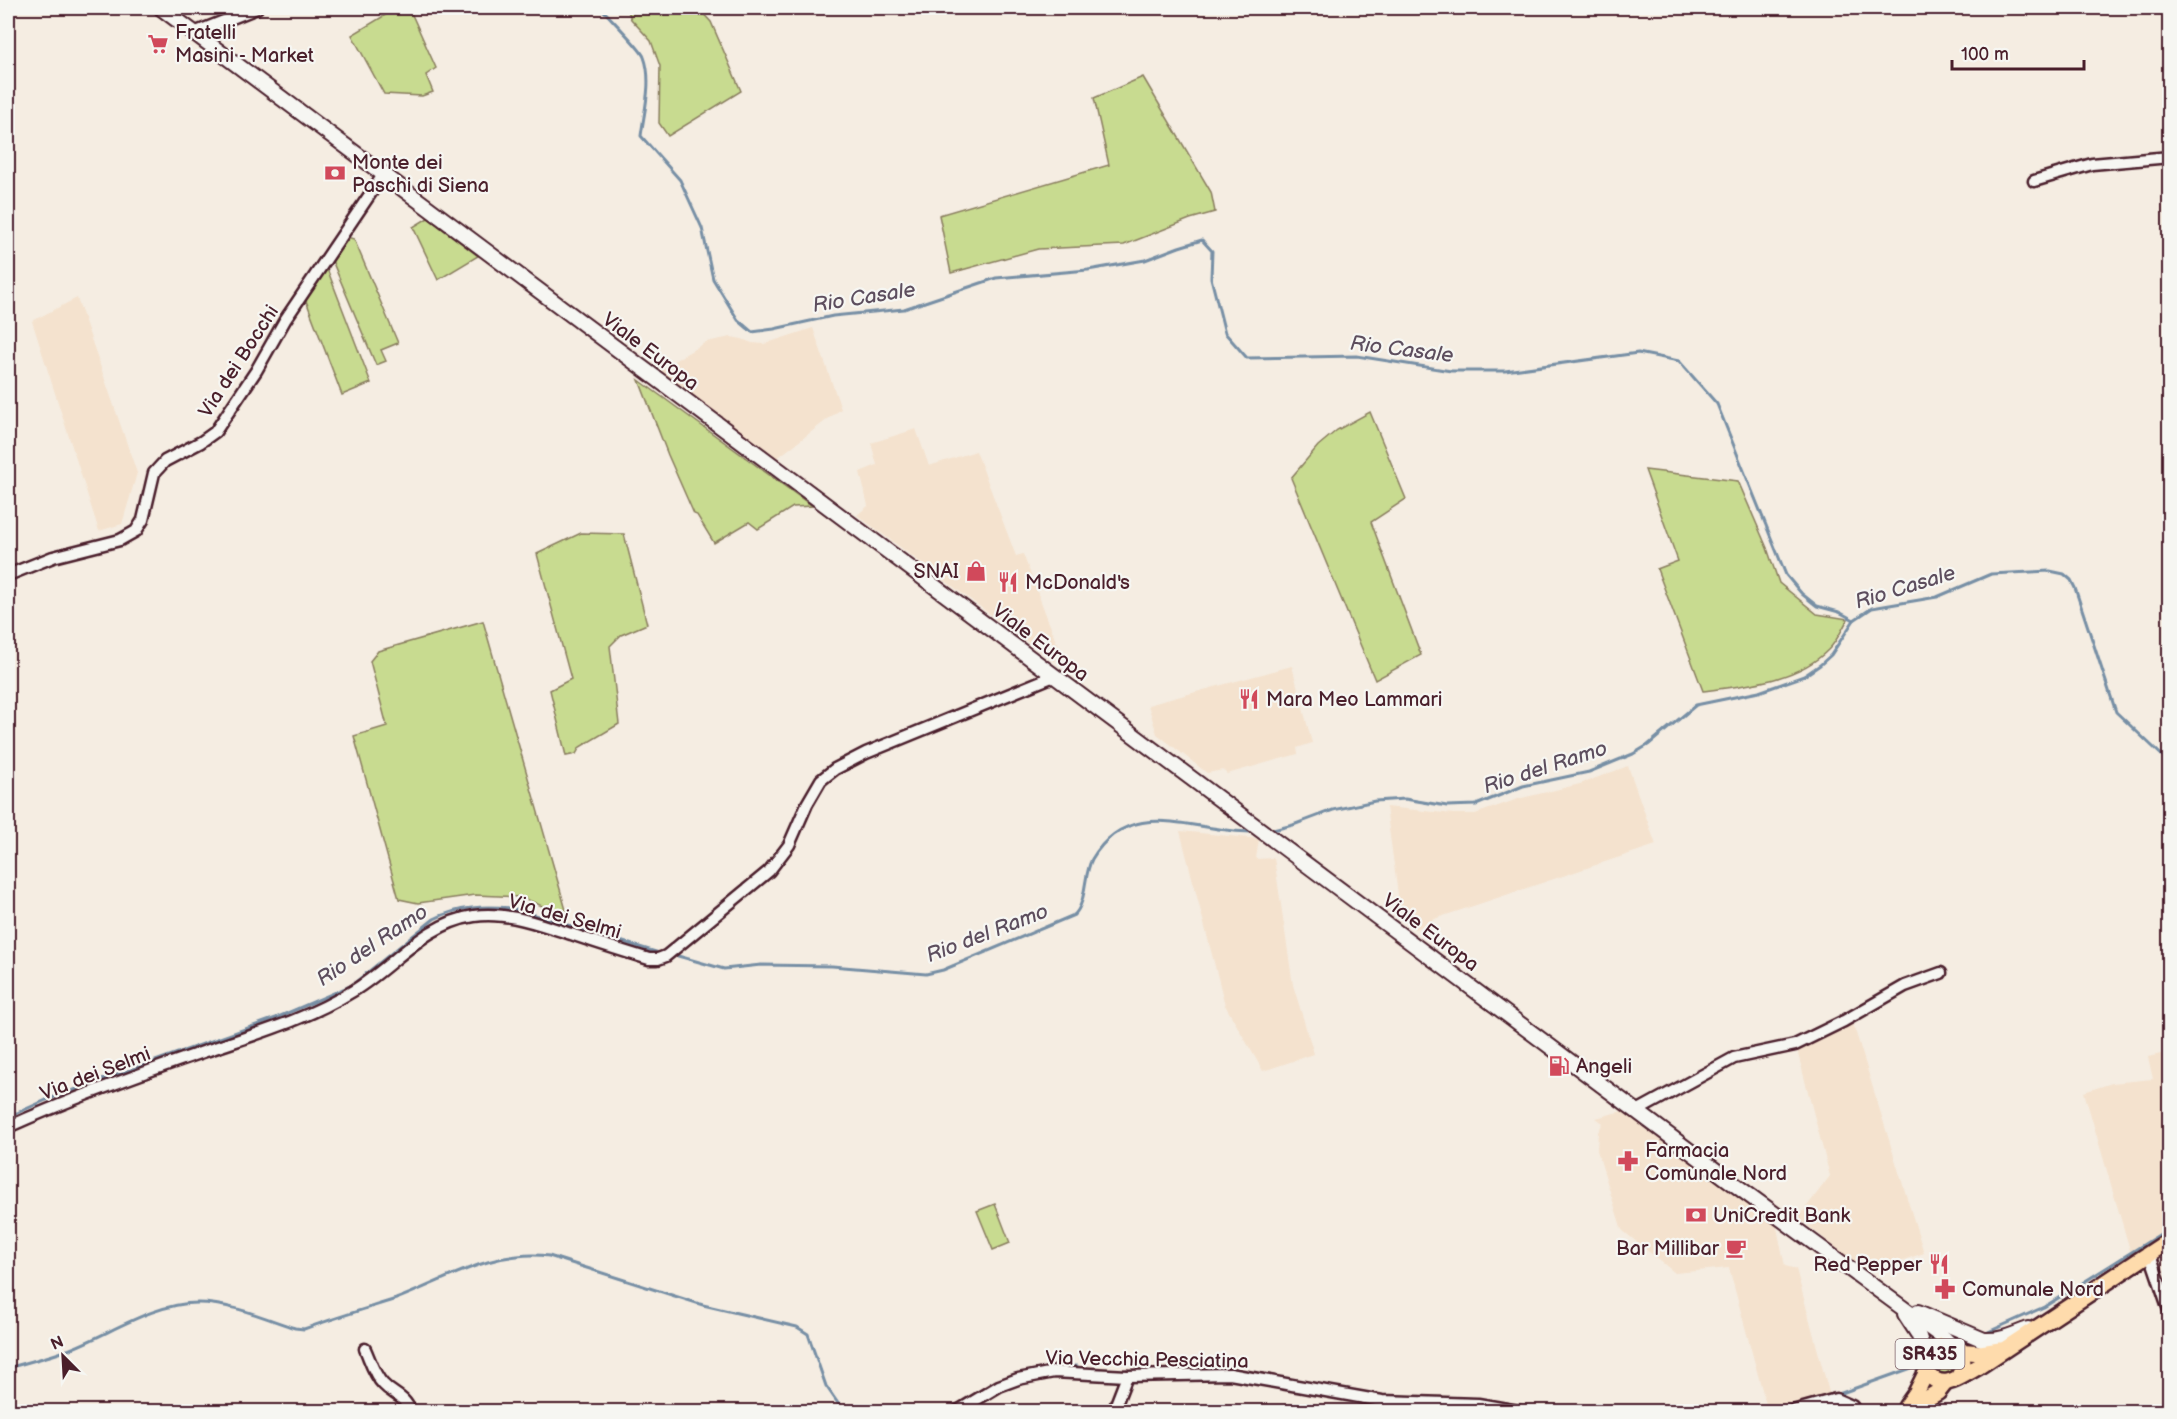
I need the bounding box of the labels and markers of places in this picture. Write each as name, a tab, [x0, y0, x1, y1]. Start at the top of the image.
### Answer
place label: Fratelli Masini - Market	[175, 21, 314, 68]
supermarket icon: Fratelli Masini - Market	[146, 32, 170, 56]
place label: Monte dei Paschi di Siena	[352, 151, 489, 198]
bank icon: Monte dei Paschi di Siena	[323, 161, 347, 185]
shop icon: SNAI	[964, 559, 988, 583]
place label: SNAI	[913, 560, 959, 584]
restaurant icon: McDonald's	[996, 570, 1020, 594]
place label: McDonald's	[1025, 571, 1130, 595]
restaurant icon: Mara Meo Lammari	[1237, 687, 1261, 711]
place label: Mara Meo Lammari	[1266, 688, 1443, 712]
fuel station icon: Angeli	[1547, 1054, 1571, 1078]
place label: Angeli	[1576, 1055, 1632, 1079]
place label: Farmacia Comunale Nord	[1645, 1139, 1787, 1186]
pharmacy icon: Farmacia Comunale Nord	[1616, 1149, 1640, 1173]
bank icon: UniCredit Bank	[1684, 1203, 1708, 1227]
place label: UniCredit Bank	[1713, 1204, 1850, 1228]
cafe icon: Bar Millibar	[1724, 1236, 1748, 1260]
place label: Bar Millibar	[1616, 1237, 1720, 1261]
restaurant icon: Red Pepper	[1927, 1252, 1951, 1276]
place label: Red Pepper	[1813, 1253, 1923, 1277]
pharmacy icon: Comunale Nord	[1933, 1277, 1957, 1301]
place label: Comunale Nord	[1962, 1278, 2104, 1302]

